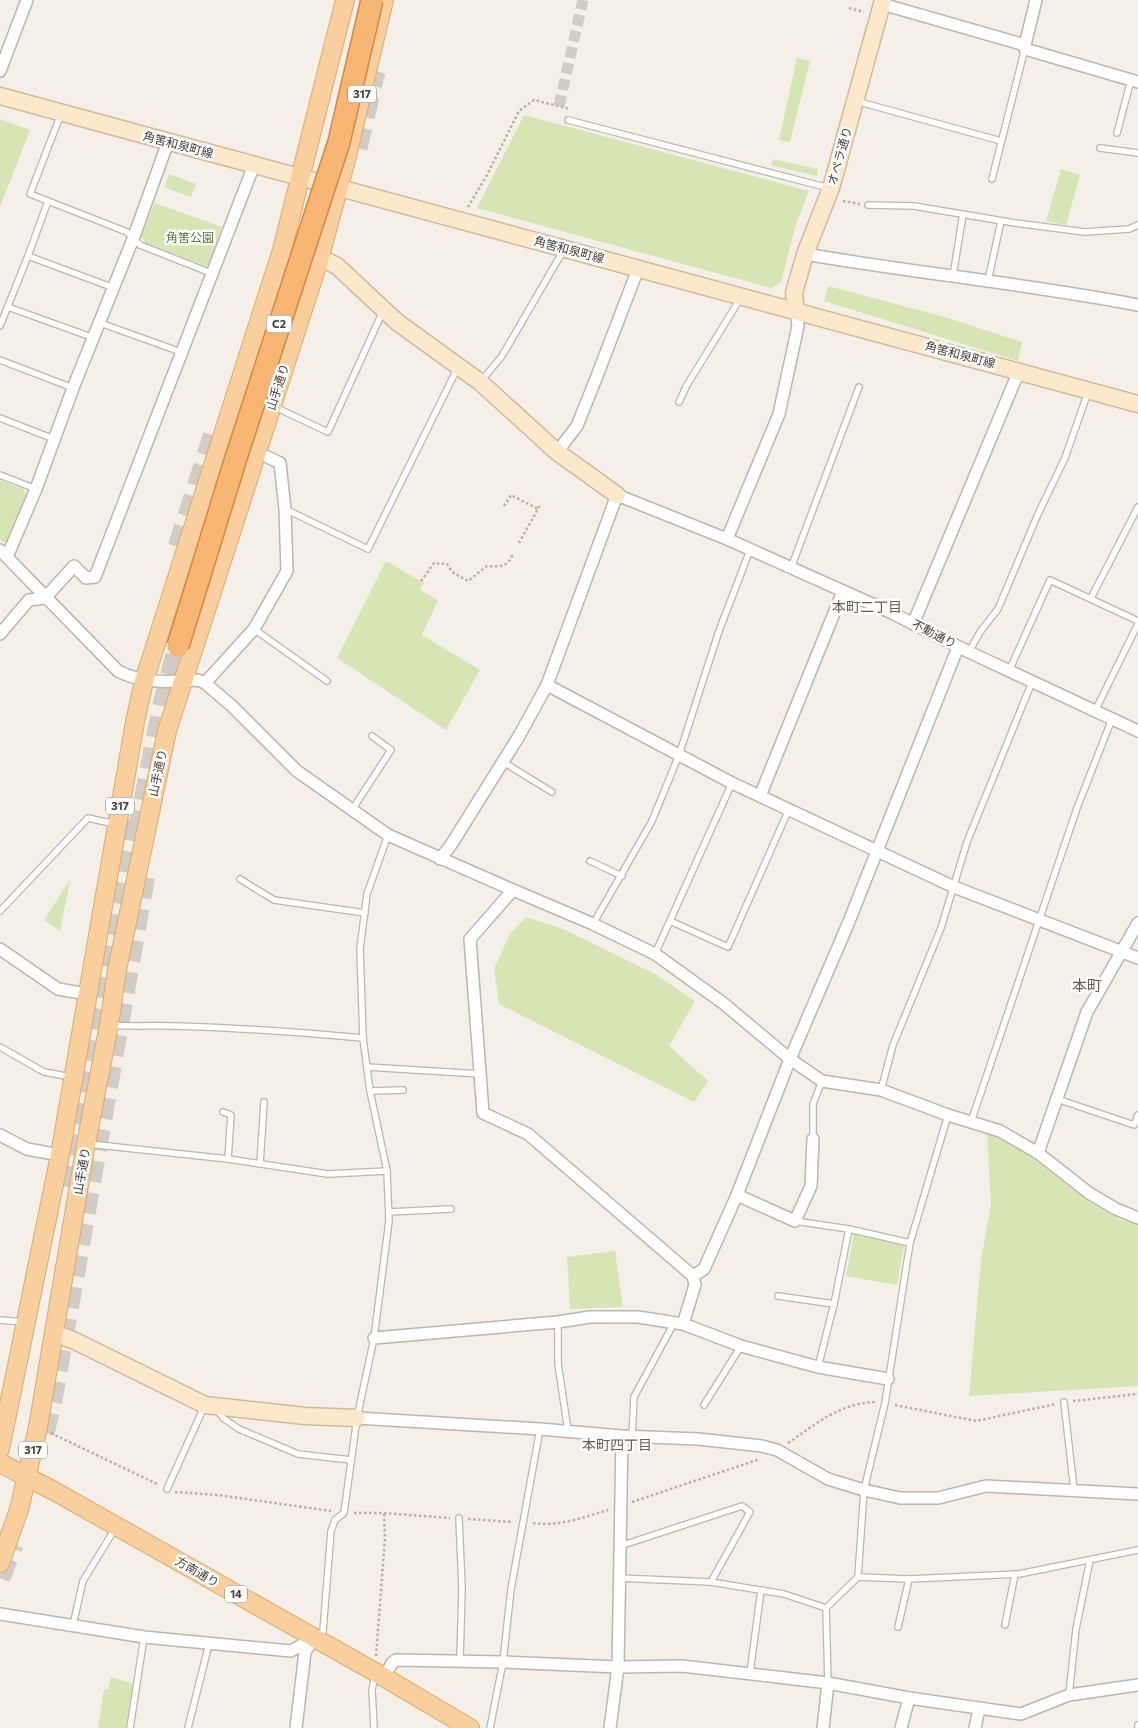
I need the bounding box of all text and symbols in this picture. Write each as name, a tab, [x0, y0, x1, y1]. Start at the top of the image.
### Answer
road number: 317	[348, 86, 376, 102]
street label: オペラ通り	[824, 125, 854, 186]
street label: 角筈和泉町線	[142, 128, 215, 160]
park label: 角筈公園	[166, 230, 214, 244]
street label: 角筈和泉町線	[533, 233, 606, 265]
road number: C2	[266, 316, 292, 332]
street label: 角筈和泉町線	[924, 338, 997, 370]
street label: 山手通り	[263, 362, 291, 412]
district label: 本町二丁目	[832, 598, 902, 615]
street label: 不動通り	[910, 616, 959, 650]
street label: 山手通り	[145, 748, 169, 798]
road number: 317	[106, 798, 134, 814]
district label: 本町	[1072, 976, 1102, 994]
street label: 山手通り	[70, 1146, 92, 1196]
district label: 本町四丁目	[582, 1436, 652, 1453]
road number: 317	[19, 1442, 47, 1458]
street label: 方南通り	[173, 1553, 222, 1589]
road number: 14	[225, 1586, 247, 1602]

